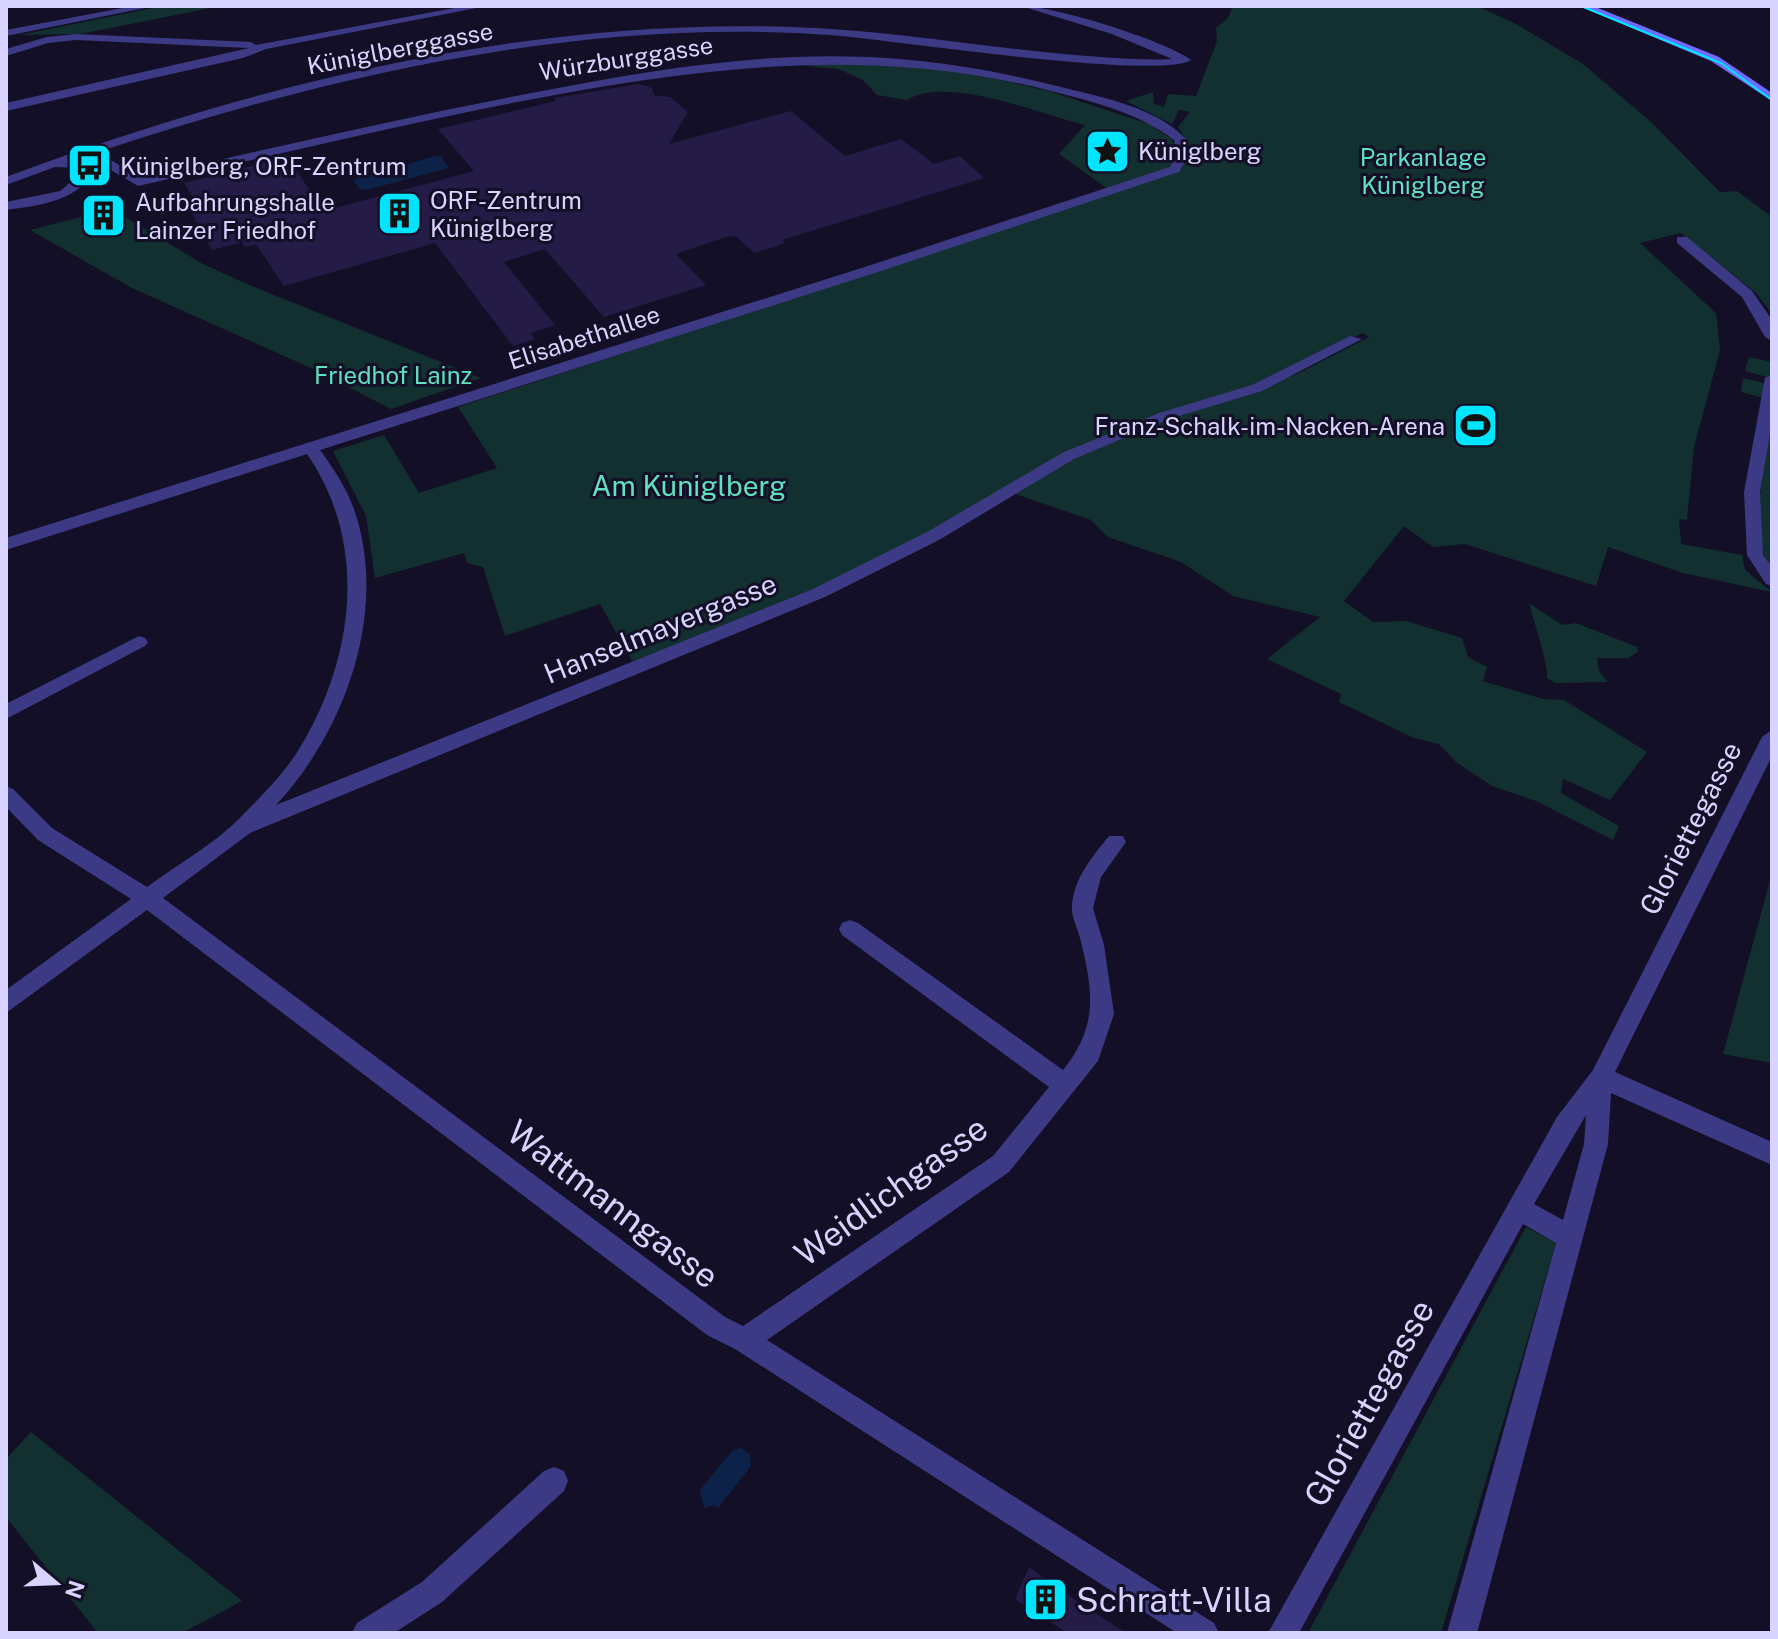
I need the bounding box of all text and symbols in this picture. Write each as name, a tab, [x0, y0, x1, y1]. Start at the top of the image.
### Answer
street label: Küniglberggasse	[305, 16, 495, 80]
street label: Würzburggasse	[537, 30, 715, 86]
place icon: Küniglberg	[1083, 127, 1131, 175]
place label: Küniglberg	[1138, 137, 1261, 165]
bus stop icon: Küniglberg, ORF-Zentrum	[65, 142, 113, 190]
park label: Parkanlage Küniglberg	[1360, 143, 1486, 199]
place label: Küniglberg, ORF-Zentrum	[120, 152, 407, 180]
place label: ORF-Zentrum Küniglberg	[430, 186, 582, 242]
place label: Aufbahrungshalle Lainzer Friedhof	[135, 188, 335, 244]
building icon: ORF-Zentrum Küniglberg	[375, 190, 423, 238]
building icon: Aufbahrungshalle Lainzer Friedhof	[80, 192, 128, 240]
street label: Elisabethallee	[505, 299, 663, 375]
park label: Friedhof Lainz	[314, 361, 472, 389]
sports icon: Franz-Schalk-im-Nacken-Arena	[1452, 402, 1500, 450]
place label: Franz-Schalk-im-Nacken-Arena	[1095, 412, 1445, 440]
park label: Am Küniglberg	[592, 469, 786, 502]
street label: Hanselmayergasse	[539, 566, 781, 690]
street label: Gloriettegasse	[1632, 736, 1748, 920]
street label: Weidlichgasse	[787, 1108, 995, 1274]
street label: Wattmanngasse	[500, 1112, 726, 1296]
street label: Gloriettegasse	[1296, 1293, 1442, 1513]
north arrow	[16, 1543, 96, 1623]
building icon: Schratt-Villa	[1021, 1576, 1069, 1624]
text: N	[60, 1577, 90, 1602]
place label: Schratt-Villa	[1076, 1580, 1272, 1620]

